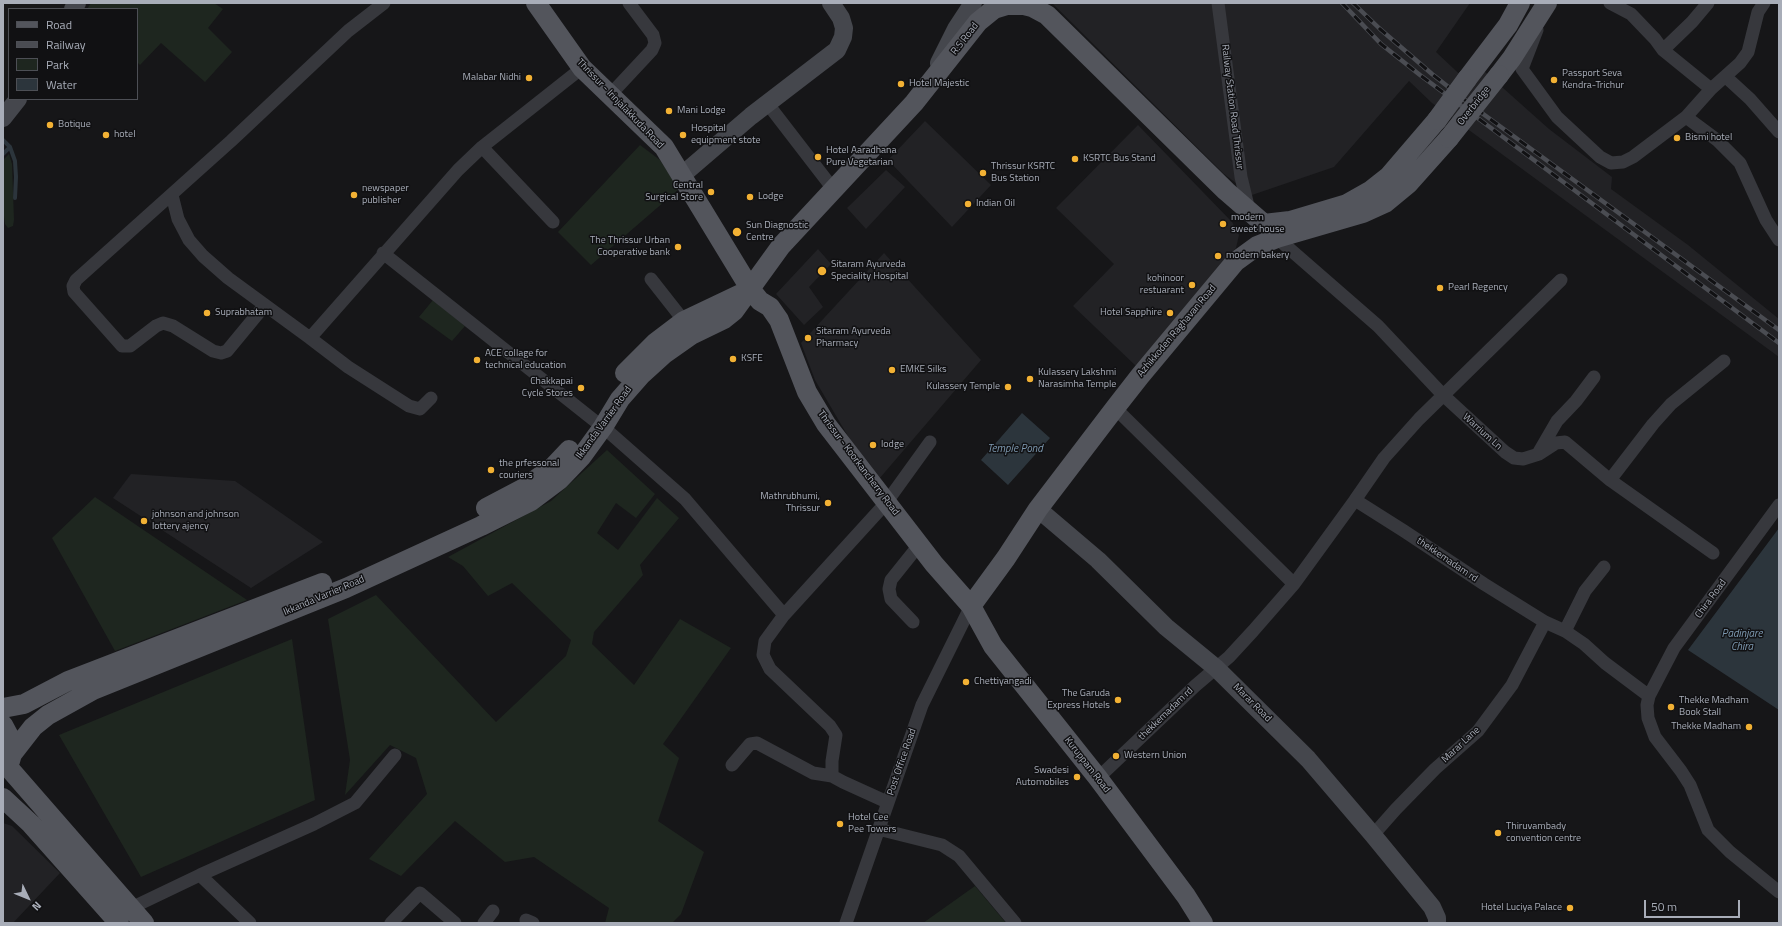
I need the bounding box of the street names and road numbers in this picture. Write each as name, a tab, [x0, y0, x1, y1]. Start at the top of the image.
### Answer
street label: R.S Road	[949, 20, 981, 58]
street label: Railway Station Road Thrissur	[1218, 44, 1246, 170]
street label: Thrissur - Irinjalakkuda Road	[574, 57, 666, 151]
street label: Overbridge	[1455, 84, 1493, 128]
street label: Azhikkoden Raghavan Road	[1135, 283, 1219, 379]
street label: Ikkanda Varrier Road	[574, 384, 634, 462]
street label: Thrissur - Koorkancherry Road	[815, 408, 901, 518]
street label: Warrium Ln	[1460, 411, 1504, 453]
street label: thekkemadam rd	[1414, 535, 1480, 585]
street label: Ikkanda Varrier Road	[282, 573, 366, 619]
street label: Chira Road	[1693, 577, 1729, 621]
street label: Marar Road	[1230, 681, 1274, 725]
street label: thekkemadam rd	[1136, 685, 1196, 743]
street label: Marar Lane	[1439, 724, 1483, 766]
street label: Post Office Road	[885, 727, 919, 797]
street label: Kuruppam Road	[1062, 735, 1112, 795]

